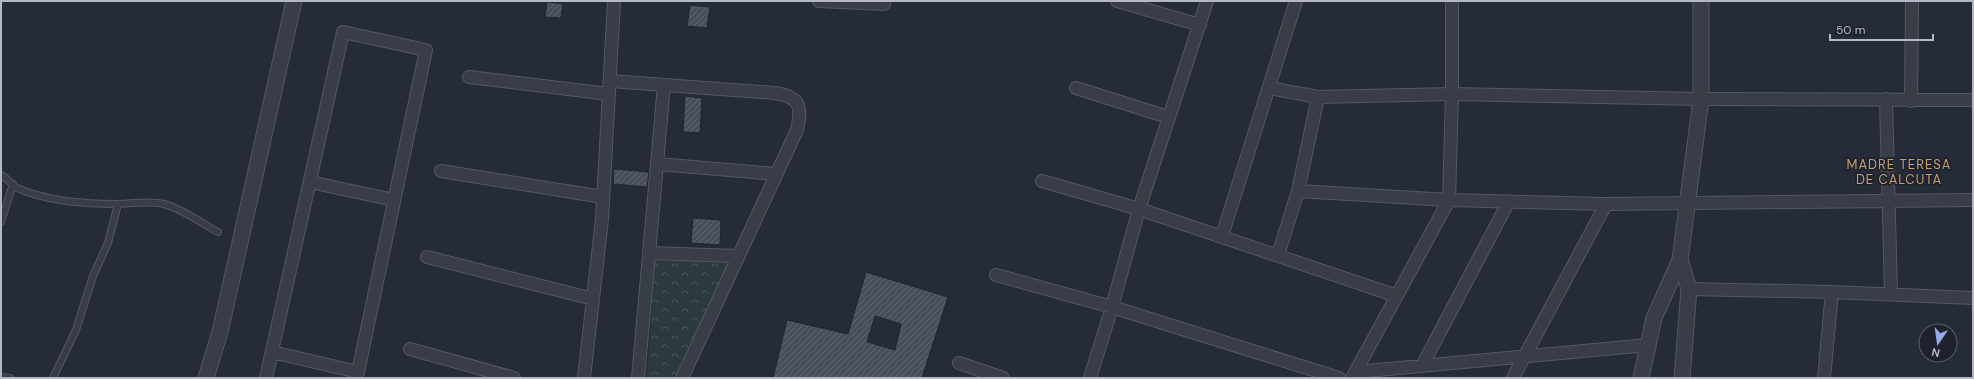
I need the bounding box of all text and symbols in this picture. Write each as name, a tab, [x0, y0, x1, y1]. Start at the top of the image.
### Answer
scale bar	[1830, 16, 1933, 42]
text: 50 m	[1836, 22, 1865, 38]
district label: MADRE TERESA DE CALCUTA	[1847, 156, 1951, 188]
north arrow	[1918, 323, 1958, 363]
text: N	[1930, 345, 1941, 360]

